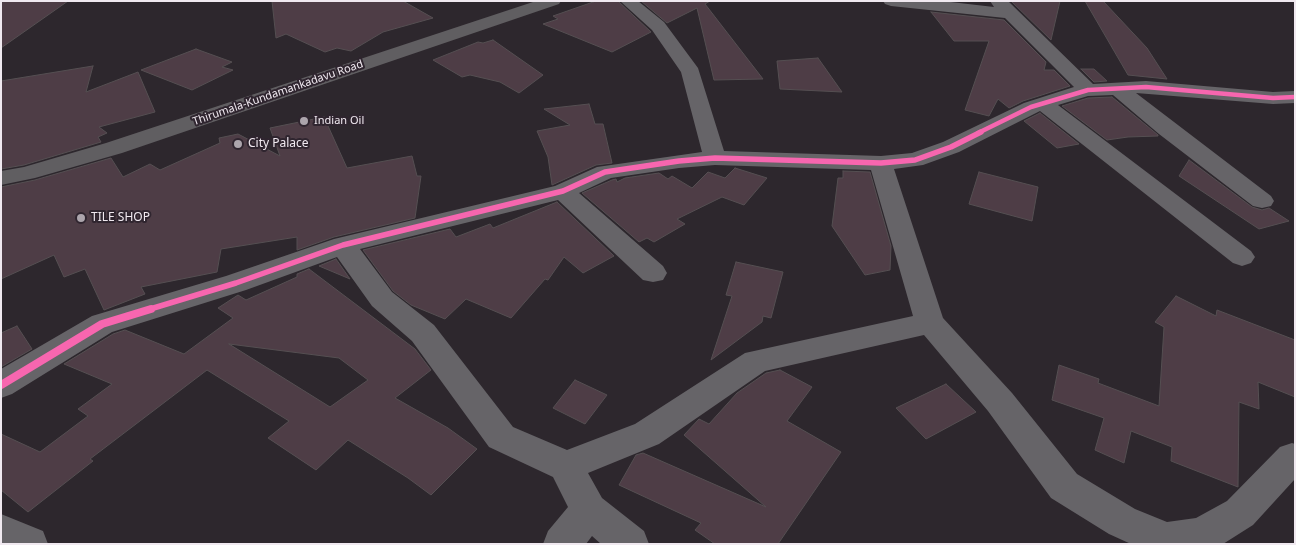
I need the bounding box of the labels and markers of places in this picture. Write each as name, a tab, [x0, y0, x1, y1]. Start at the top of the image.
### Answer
place label: Indian Oil	[314, 114, 364, 128]
marker: Indian Oil	[298, 115, 310, 127]
place label: City Palace	[248, 137, 309, 151]
marker: City Palace	[232, 138, 244, 150]
place label: TILE SHOP	[91, 211, 150, 225]
marker: TILE SHOP	[75, 212, 87, 224]

